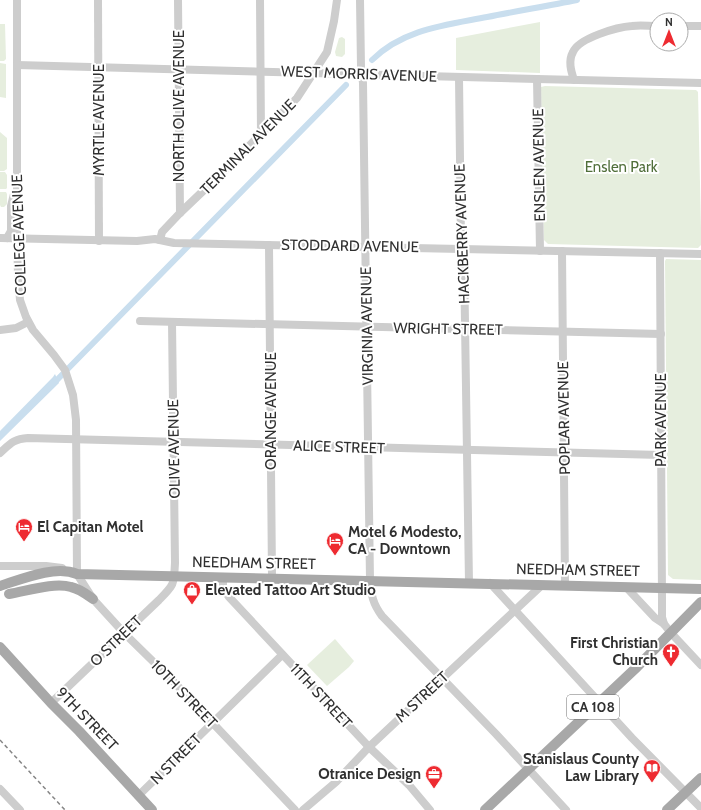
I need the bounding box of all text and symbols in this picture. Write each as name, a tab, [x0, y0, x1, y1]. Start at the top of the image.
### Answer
north arrow	[649, 12, 689, 52]
text: N	[665, 15, 673, 29]
street label: NORTH OLIVE AVENUE	[170, 30, 188, 182]
street label: WEST MORRIS AVENUE	[281, 62, 437, 86]
street label: MYRTLE AVENUE	[90, 64, 108, 176]
street label: TERMINAL AVENUE	[196, 95, 300, 199]
street label: ENSLEN AVENUE	[529, 108, 549, 222]
park label: Enslen Park	[585, 158, 658, 176]
street label: HACKBERRY AVENUE	[451, 164, 473, 304]
street label: COLLEGE AVENUE	[8, 174, 30, 296]
street label: STODDARD AVENUE	[281, 236, 419, 256]
street label: VIRGINIA AVENUE	[357, 267, 377, 385]
street label: WRIGHT STREET	[393, 319, 503, 339]
street label: ORANGE AVENUE	[262, 352, 280, 470]
street label: POPLAR AVENUE	[554, 361, 574, 475]
street label: PARK AVENUE	[652, 373, 670, 467]
street label: OLIVE AVENUE	[164, 399, 184, 499]
street label: ALICE STREET	[293, 436, 385, 458]
hotel icon: El Capitan Motel	[14, 517, 34, 542]
place label: El Capitan Motel	[37, 518, 144, 536]
place label: Motel 6 Modesto, CA - Downtown	[348, 523, 461, 558]
hotel icon: Motel 6 Modesto, CA - Downtown	[325, 531, 345, 556]
street label: NEEDHAM STREET	[192, 553, 316, 573]
street label: NEEDHAM STREET	[516, 560, 640, 580]
shop icon: Elevated Tattoo Art Studio	[182, 580, 202, 605]
place label: Elevated Tattoo Art Studio	[205, 581, 376, 599]
street label: O STREET	[86, 612, 146, 670]
place label: First Christian Church	[570, 634, 658, 669]
church icon: First Christian Church	[661, 642, 681, 667]
street label: 10TH STREET	[147, 656, 221, 732]
street label: 11TH STREET	[286, 660, 356, 732]
street label: M STREET	[392, 668, 452, 726]
street label: 9TH STREET	[52, 684, 122, 754]
road number: CA 108	[567, 695, 619, 719]
street label: N STREET	[147, 730, 205, 788]
place label: Stanislaus County Law Library	[523, 750, 640, 785]
library icon: Stanislaus County Law Library	[642, 758, 662, 783]
office icon: Otranice Design	[424, 764, 444, 789]
place label: Otranice Design	[318, 765, 421, 783]

